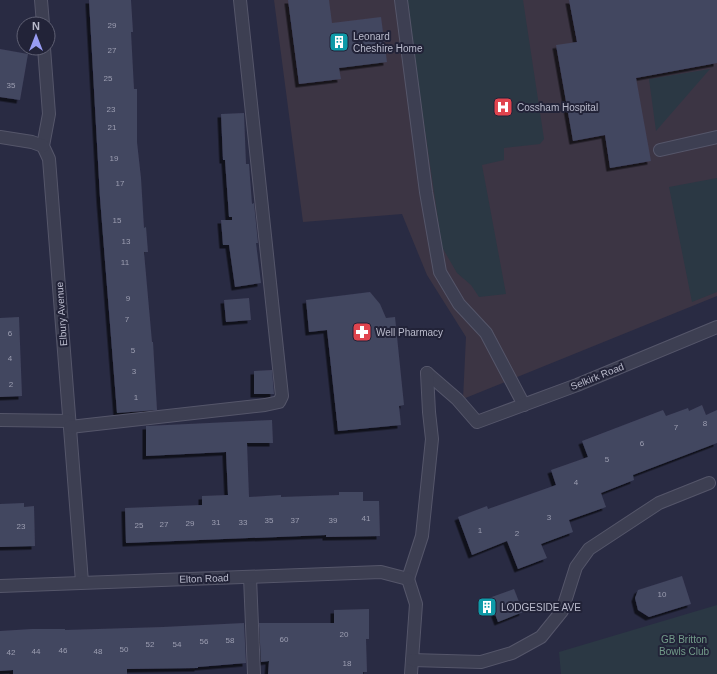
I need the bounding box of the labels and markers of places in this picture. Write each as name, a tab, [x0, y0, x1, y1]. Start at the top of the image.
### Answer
building icon: Leonard Cheshire Home	[328, 31, 350, 53]
place label: Leonard Cheshire Home	[353, 31, 423, 54]
hospital icon: Cossham Hospital	[492, 96, 514, 118]
place label: Cossham Hospital	[517, 102, 598, 113]
pharmacy icon: Well Pharmacy	[351, 321, 373, 343]
place label: Well Pharmacy	[376, 327, 443, 338]
building icon: LODGESIDE AVE	[476, 596, 498, 618]
place label: LODGESIDE AVE	[501, 602, 581, 613]

